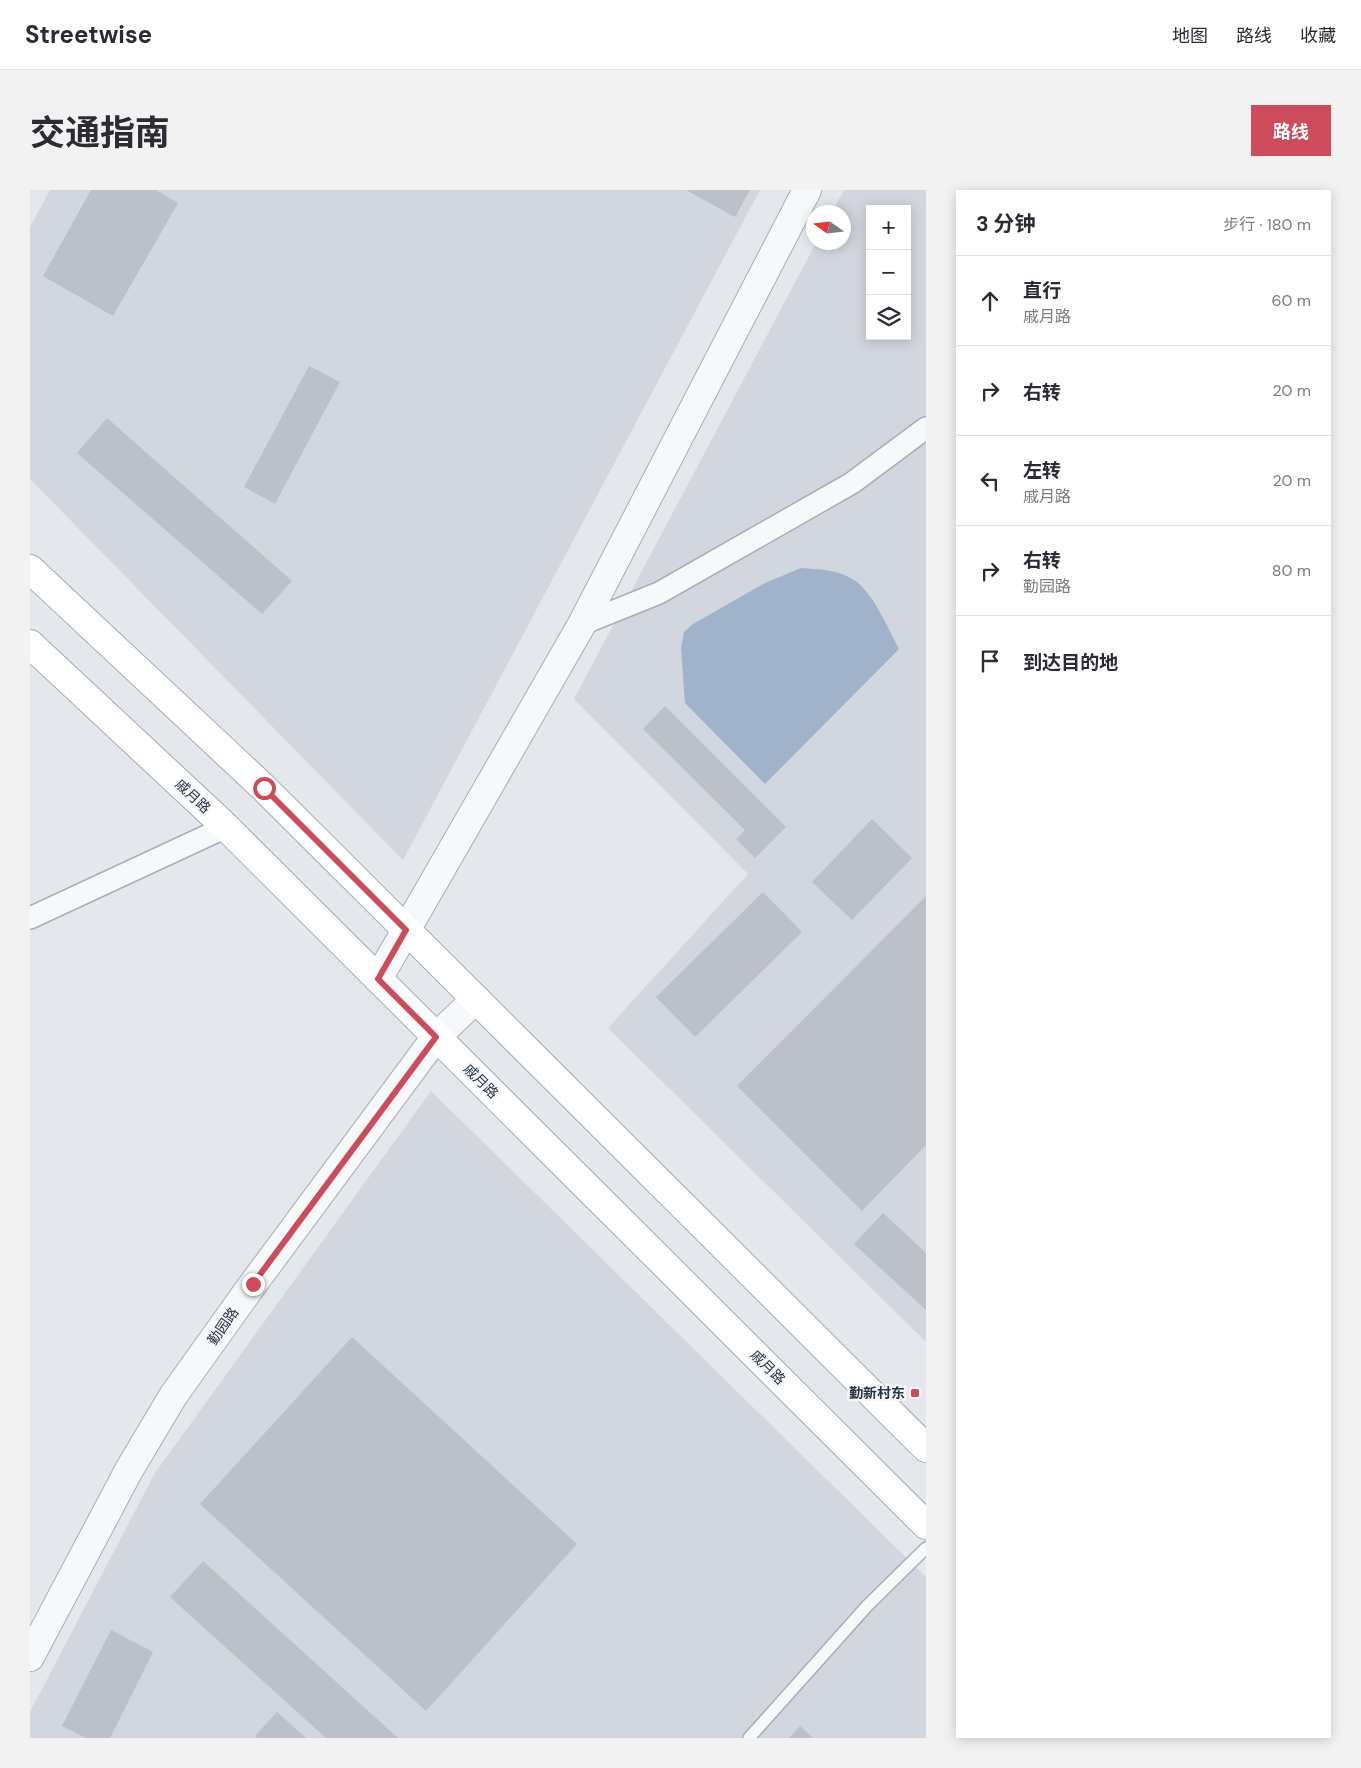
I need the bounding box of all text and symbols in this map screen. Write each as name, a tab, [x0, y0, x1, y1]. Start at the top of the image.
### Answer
text: Streetwise	[25, 19, 152, 50]
text: 地图	[1172, 24, 1208, 48]
text: 路线	[1236, 24, 1272, 48]
text: 收藏	[1300, 24, 1336, 48]
button: 路线	[1251, 105, 1331, 156]
text: 交通指南	[30, 110, 170, 156]
north arrow	[806, 205, 851, 250]
map controls	[866, 205, 911, 340]
button: +	[866, 205, 911, 250]
text: 3 分钟	[976, 210, 1036, 238]
text: 步行 · 180 m	[1223, 214, 1311, 235]
button: −	[866, 250, 911, 295]
text: 直行	[1023, 278, 1061, 303]
icon: ahead	[976, 287, 1004, 315]
text: 60 m	[1271, 290, 1311, 311]
button: layers	[866, 295, 911, 340]
text: 戚月路	[1023, 306, 1071, 327]
icon: right	[976, 377, 1004, 405]
text: 右转	[1023, 380, 1061, 405]
text: 20 m	[1272, 380, 1311, 401]
text: 左转	[1023, 458, 1061, 483]
icon: left	[976, 467, 1004, 495]
text: 20 m	[1272, 470, 1311, 491]
text: 戚月路	[1023, 486, 1071, 507]
text: 右转	[1023, 548, 1061, 573]
icon: right	[976, 557, 1004, 585]
text: 80 m	[1272, 560, 1311, 581]
text: 勤园路	[1023, 576, 1071, 597]
icon: arrive	[976, 647, 1004, 675]
text: 到达目的地	[1023, 650, 1118, 675]
street label: 戚月路	[172, 775, 214, 817]
route start	[253, 777, 276, 800]
street label: 戚月路	[460, 1060, 502, 1102]
route end	[242, 1273, 265, 1296]
street label: 勤园路	[204, 1304, 242, 1348]
street label: 戚月路	[747, 1346, 789, 1388]
place label: 勤新村东	[849, 1384, 905, 1402]
marker: 勤新村东	[909, 1387, 921, 1399]

